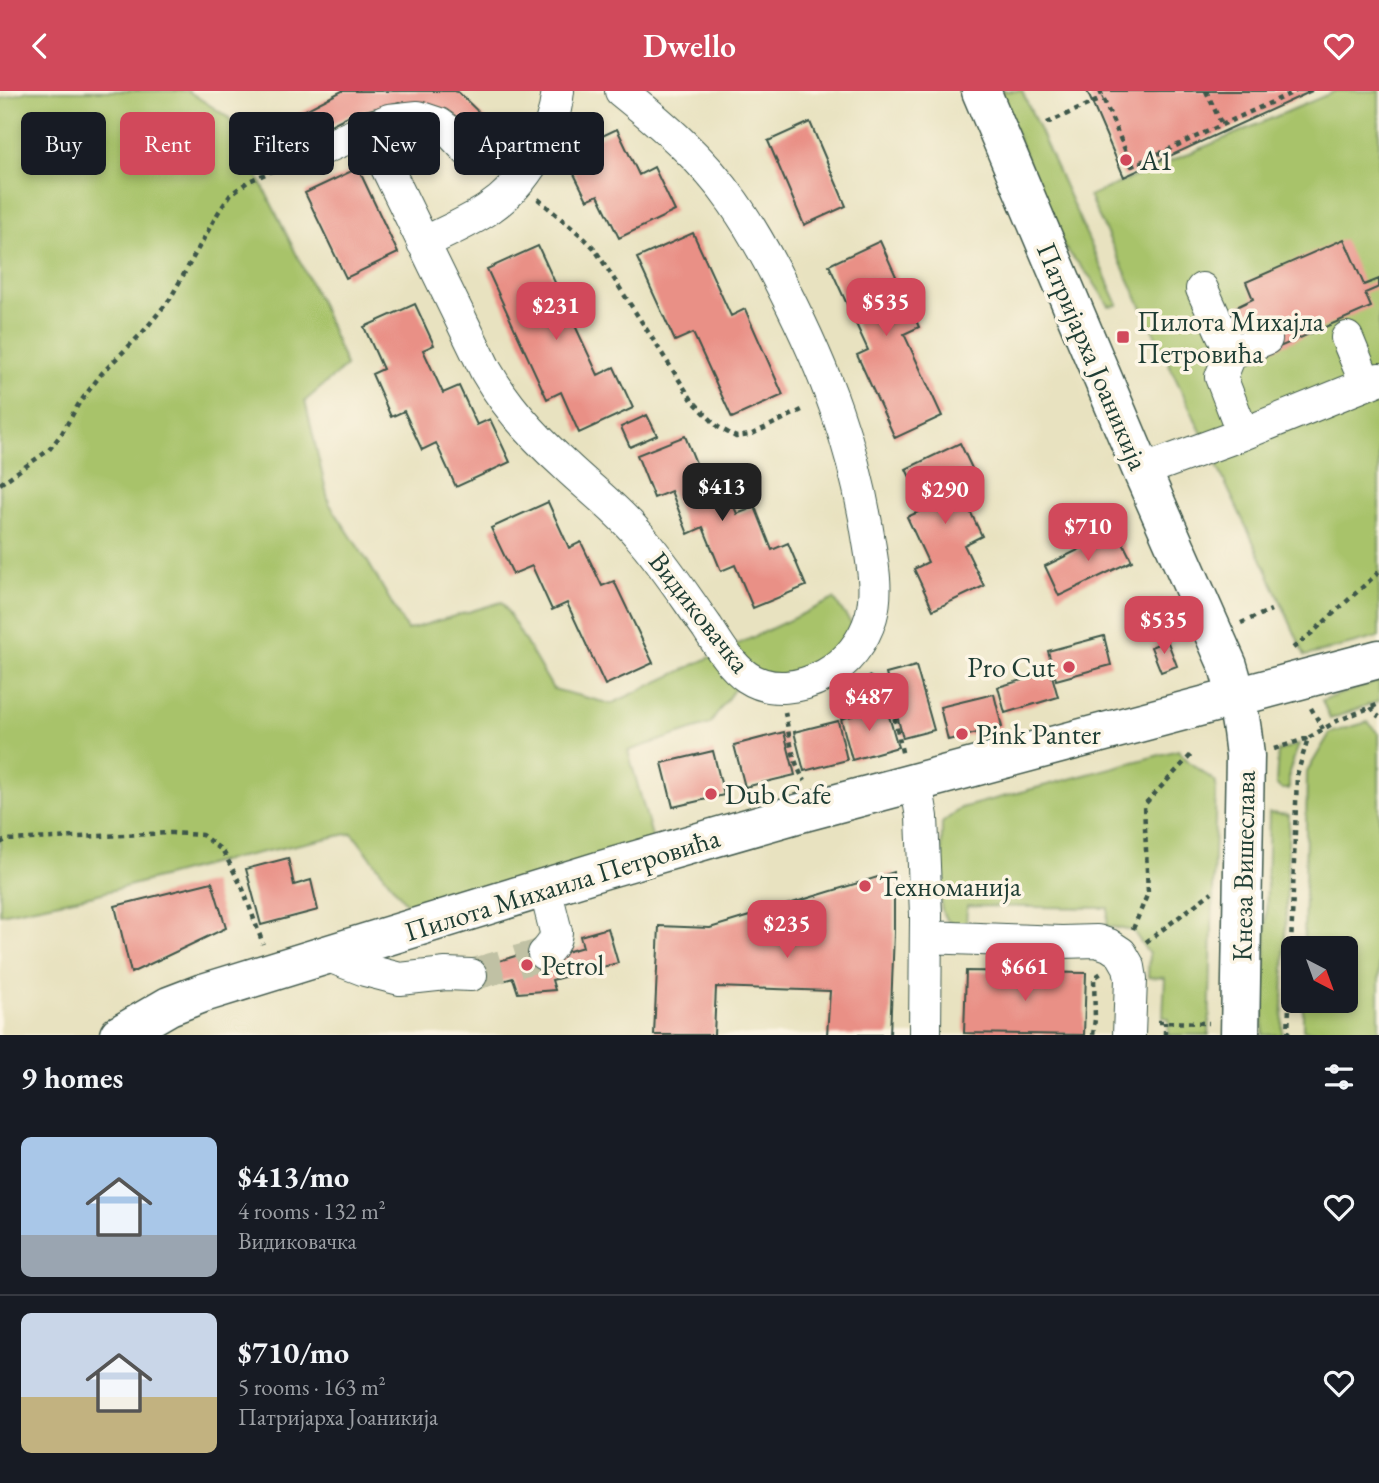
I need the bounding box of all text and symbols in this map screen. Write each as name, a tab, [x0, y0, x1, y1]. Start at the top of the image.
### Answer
text: Dwello	[643, 25, 736, 67]
icon: back	[21, 27, 59, 65]
icon: heart	[1320, 27, 1358, 65]
chip: Buy	[21, 112, 106, 175]
chip: Rent	[120, 112, 215, 175]
chip: Filters	[229, 112, 334, 175]
chip: New	[348, 112, 440, 175]
chip: Apartment	[454, 112, 604, 175]
place label: A1	[1139, 142, 1173, 178]
marker: A1	[1118, 152, 1134, 168]
street label: Патријарха Јоаникија	[1029, 237, 1157, 476]
pin: $535	[845, 279, 927, 338]
pin: $231	[515, 282, 597, 342]
text: $535	[862, 286, 910, 316]
text: $231	[532, 290, 580, 320]
place label: Пилота Михајла Петровића	[1137, 303, 1325, 371]
marker: Пилота Михајла Петровића	[1115, 329, 1131, 345]
pin: $413	[681, 463, 763, 523]
pin: $290	[904, 467, 986, 526]
text: $413	[698, 471, 746, 501]
text: $290	[921, 474, 969, 504]
pin: $710	[1047, 503, 1129, 563]
text: $710	[1064, 511, 1112, 541]
street label: Видиковачка	[641, 544, 759, 681]
pin: $535	[1123, 596, 1205, 656]
text: $535	[1140, 604, 1188, 634]
place label: Pro Cut	[967, 649, 1055, 685]
marker: Pro Cut	[1061, 659, 1077, 675]
pin: $487	[828, 673, 910, 733]
text: $487	[845, 681, 893, 711]
place label: Pink Panter	[976, 716, 1102, 752]
marker: Pink Panter	[954, 726, 970, 742]
street label: Кнеза Вишеслава	[1223, 769, 1263, 962]
place label: Dub Cafe	[725, 776, 831, 812]
marker: Dub Cafe	[703, 786, 719, 802]
street label: Пилота Михаила Петровића	[400, 819, 725, 949]
place label: Техноманија	[879, 868, 1022, 904]
marker: Техноманија	[857, 878, 873, 894]
pin: $235	[746, 901, 828, 960]
text: $235	[763, 908, 811, 938]
north arrow	[1281, 936, 1358, 1013]
map controls	[1281, 936, 1358, 1013]
pin: $661	[984, 943, 1066, 1003]
place label: Petrol	[541, 947, 605, 983]
text: $661	[1001, 951, 1049, 981]
marker: Petrol	[519, 957, 535, 973]
text: 9 homes	[21, 1058, 123, 1097]
icon: filters	[1320, 1058, 1358, 1096]
text: $413/mo	[238, 1157, 349, 1196]
icon: home	[77, 1165, 161, 1249]
icon: heart	[1320, 1188, 1358, 1226]
text: 4 rooms · 132 m²	[238, 1196, 386, 1226]
text: Видиковачка	[238, 1226, 357, 1256]
text: $710/mo	[238, 1333, 349, 1372]
icon: home	[77, 1341, 161, 1425]
icon: heart	[1320, 1364, 1358, 1402]
text: 5 rooms · 163 m²	[238, 1372, 386, 1402]
text: Патријарха Јоаникија	[238, 1402, 438, 1432]

